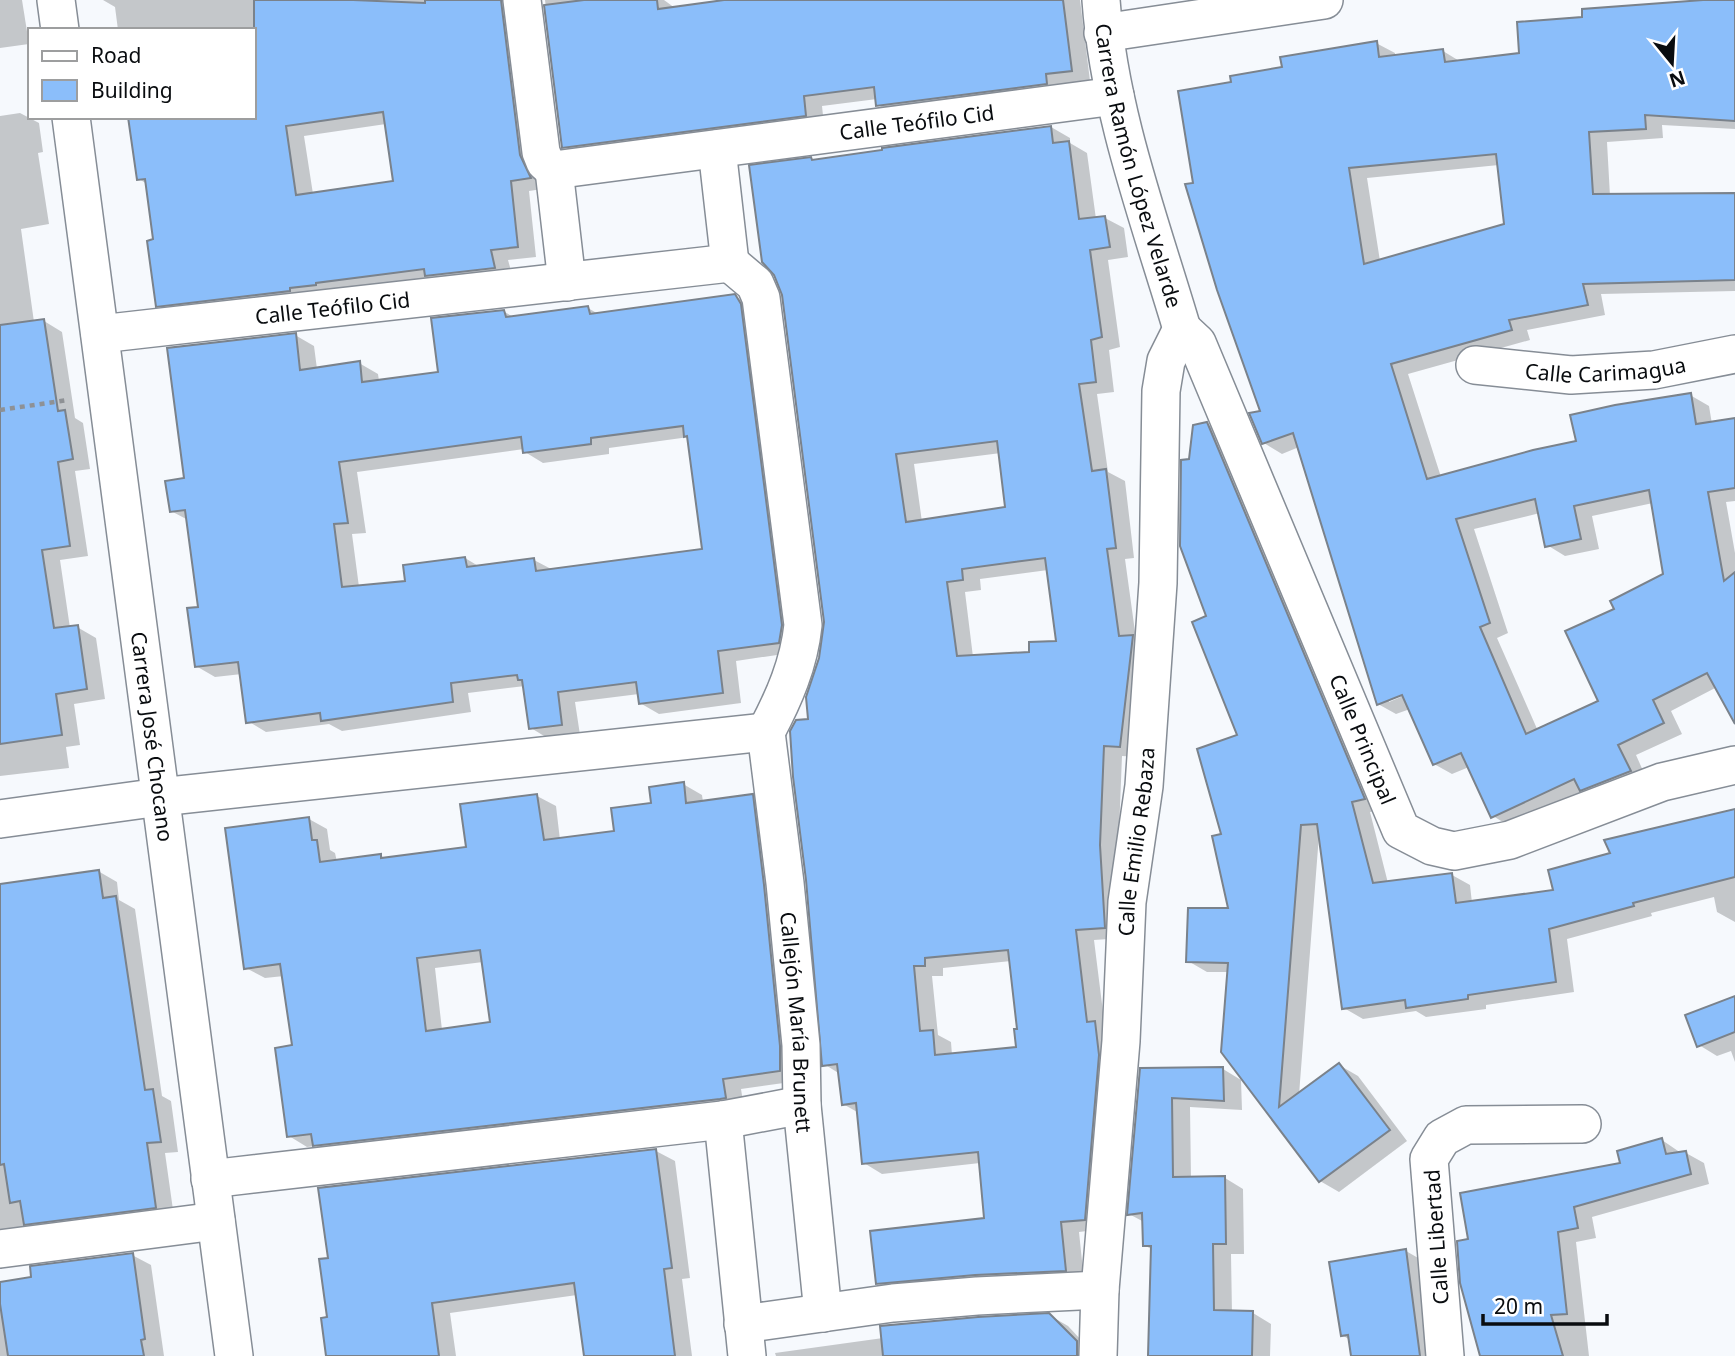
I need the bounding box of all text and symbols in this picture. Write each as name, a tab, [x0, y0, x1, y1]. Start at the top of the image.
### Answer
street label: Carrera Ramón López Velarde	[1089, 22, 1189, 311]
legend	[28, 28, 256, 119]
north arrow	[1637, 28, 1707, 98]
text: Road	[91, 41, 141, 69]
text: N	[1666, 64, 1689, 94]
text: Building	[91, 76, 173, 104]
street label: Calle Teófilo Cid	[838, 98, 996, 146]
street label: Calle Teófilo Cid	[253, 285, 412, 330]
street label: Calle Carimagua	[1524, 350, 1688, 389]
street label: Carrera José Chocano	[125, 630, 180, 843]
street label: Calle Principal	[1323, 670, 1403, 808]
street label: Calle Emilio Rebaza	[1112, 746, 1161, 937]
street label: Callejón María Brunett	[774, 910, 819, 1135]
street label: Calle Libertad	[1417, 1169, 1455, 1305]
scale bar	[1483, 1282, 1607, 1326]
text: 20 m	[1494, 1292, 1543, 1320]

